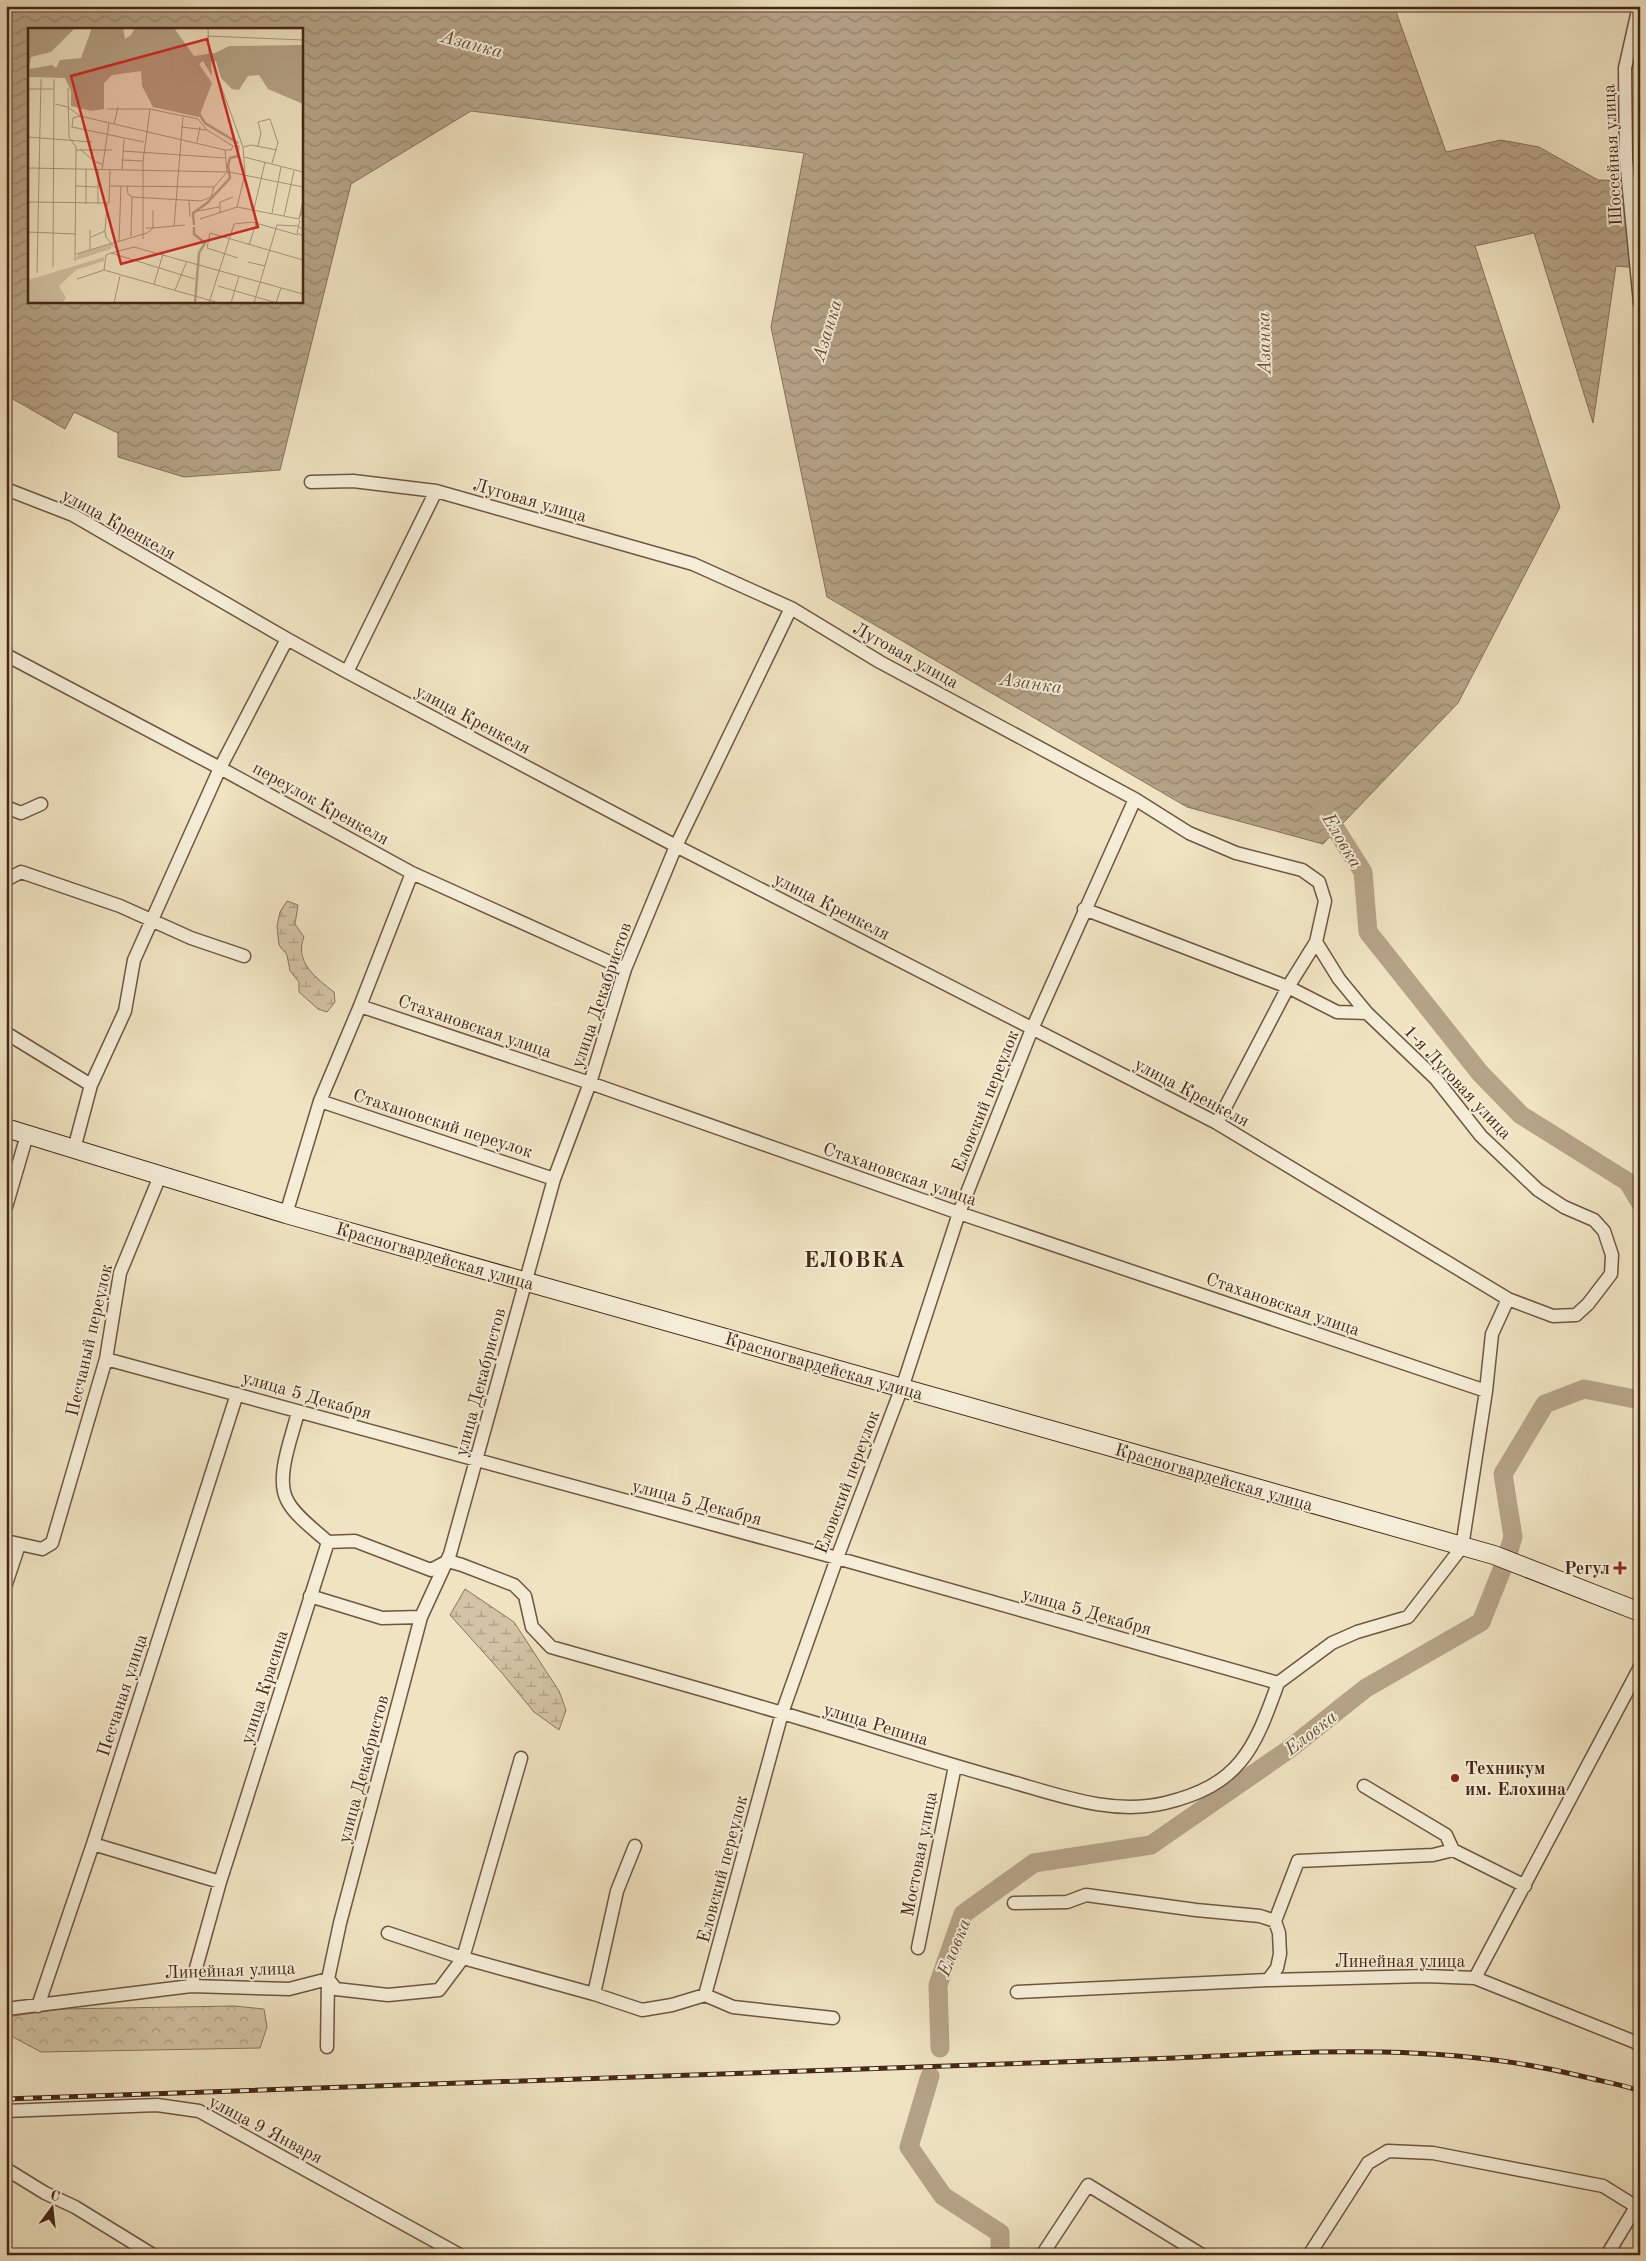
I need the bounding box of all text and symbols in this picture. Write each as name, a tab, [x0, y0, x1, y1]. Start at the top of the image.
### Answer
inset map	[28, 28, 302, 302]
water label: Азанка	[437, 28, 504, 63]
street label: Шоссейная улица	[1600, 84, 1626, 226]
water label: Азанка	[810, 298, 847, 365]
water label: Азанка	[1255, 311, 1276, 376]
street label: Луговая улица	[471, 476, 589, 526]
street label: улица Кренкеля	[58, 486, 179, 564]
street label: Луговая улица	[850, 620, 961, 692]
water label: Азанка	[997, 671, 1063, 698]
street label: улица Кренкеля	[412, 682, 533, 758]
street label: переулок Кренкеля	[249, 759, 392, 849]
water label: Еловка	[1317, 810, 1365, 872]
street label: улица Кренкеля	[771, 870, 892, 944]
street label: улица Декабристов	[569, 920, 635, 1070]
street label: Стахановская улица	[395, 992, 554, 1062]
street label: 1-я Луговая улица	[1400, 1022, 1515, 1143]
street label: Еловский переулок	[949, 1028, 1023, 1175]
street label: улица Кренкеля	[1131, 1055, 1252, 1131]
street label: Стахановский переулок	[351, 1086, 535, 1162]
street label: Стахановская улица	[820, 1140, 979, 1210]
street label: Красногвардейская улица	[334, 1220, 536, 1294]
district label: ЕЛОВКА	[804, 1250, 906, 1272]
street label: Песчаный переулок	[64, 1262, 116, 1418]
street label: Стахановская улица	[1203, 1270, 1362, 1340]
street label: улица Декабристов	[453, 1306, 509, 1458]
street label: Красногвардейская улица	[723, 1330, 925, 1404]
street label: улица 5 Декабря	[240, 1369, 373, 1423]
street label: Еловский переулок	[812, 1408, 884, 1556]
street label: Красногвардейская улица	[1113, 1441, 1315, 1515]
street label: улица 5 Декабря	[630, 1477, 764, 1529]
place label: Регул	[1564, 1560, 1610, 1578]
marker: Регул	[1614, 1562, 1626, 1574]
street label: улица 5 Декабря	[1020, 1585, 1153, 1639]
street label: улица Красина	[238, 1628, 292, 1747]
street label: Песчаная улица	[95, 1632, 151, 1759]
street label: улица Декабристов	[336, 1693, 392, 1845]
street label: улица Репина	[821, 1700, 931, 1750]
water label: Еловка	[1281, 1708, 1341, 1761]
place label: Техникум им. Елохина	[1465, 1760, 1566, 1799]
marker: Техникум им. Елохина	[1449, 1772, 1461, 1784]
street label: Мостовая улица	[899, 1790, 941, 1918]
street label: Еловский переулок	[695, 1794, 751, 1945]
water label: Еловка	[935, 1916, 975, 1981]
street label: Линейная улица	[1335, 1953, 1465, 1971]
street label: Линейная улица	[164, 1960, 296, 1982]
street label: улица 9 Января	[206, 2092, 325, 2167]
north arrow	[28, 2184, 78, 2234]
text: С	[49, 2188, 61, 2204]

